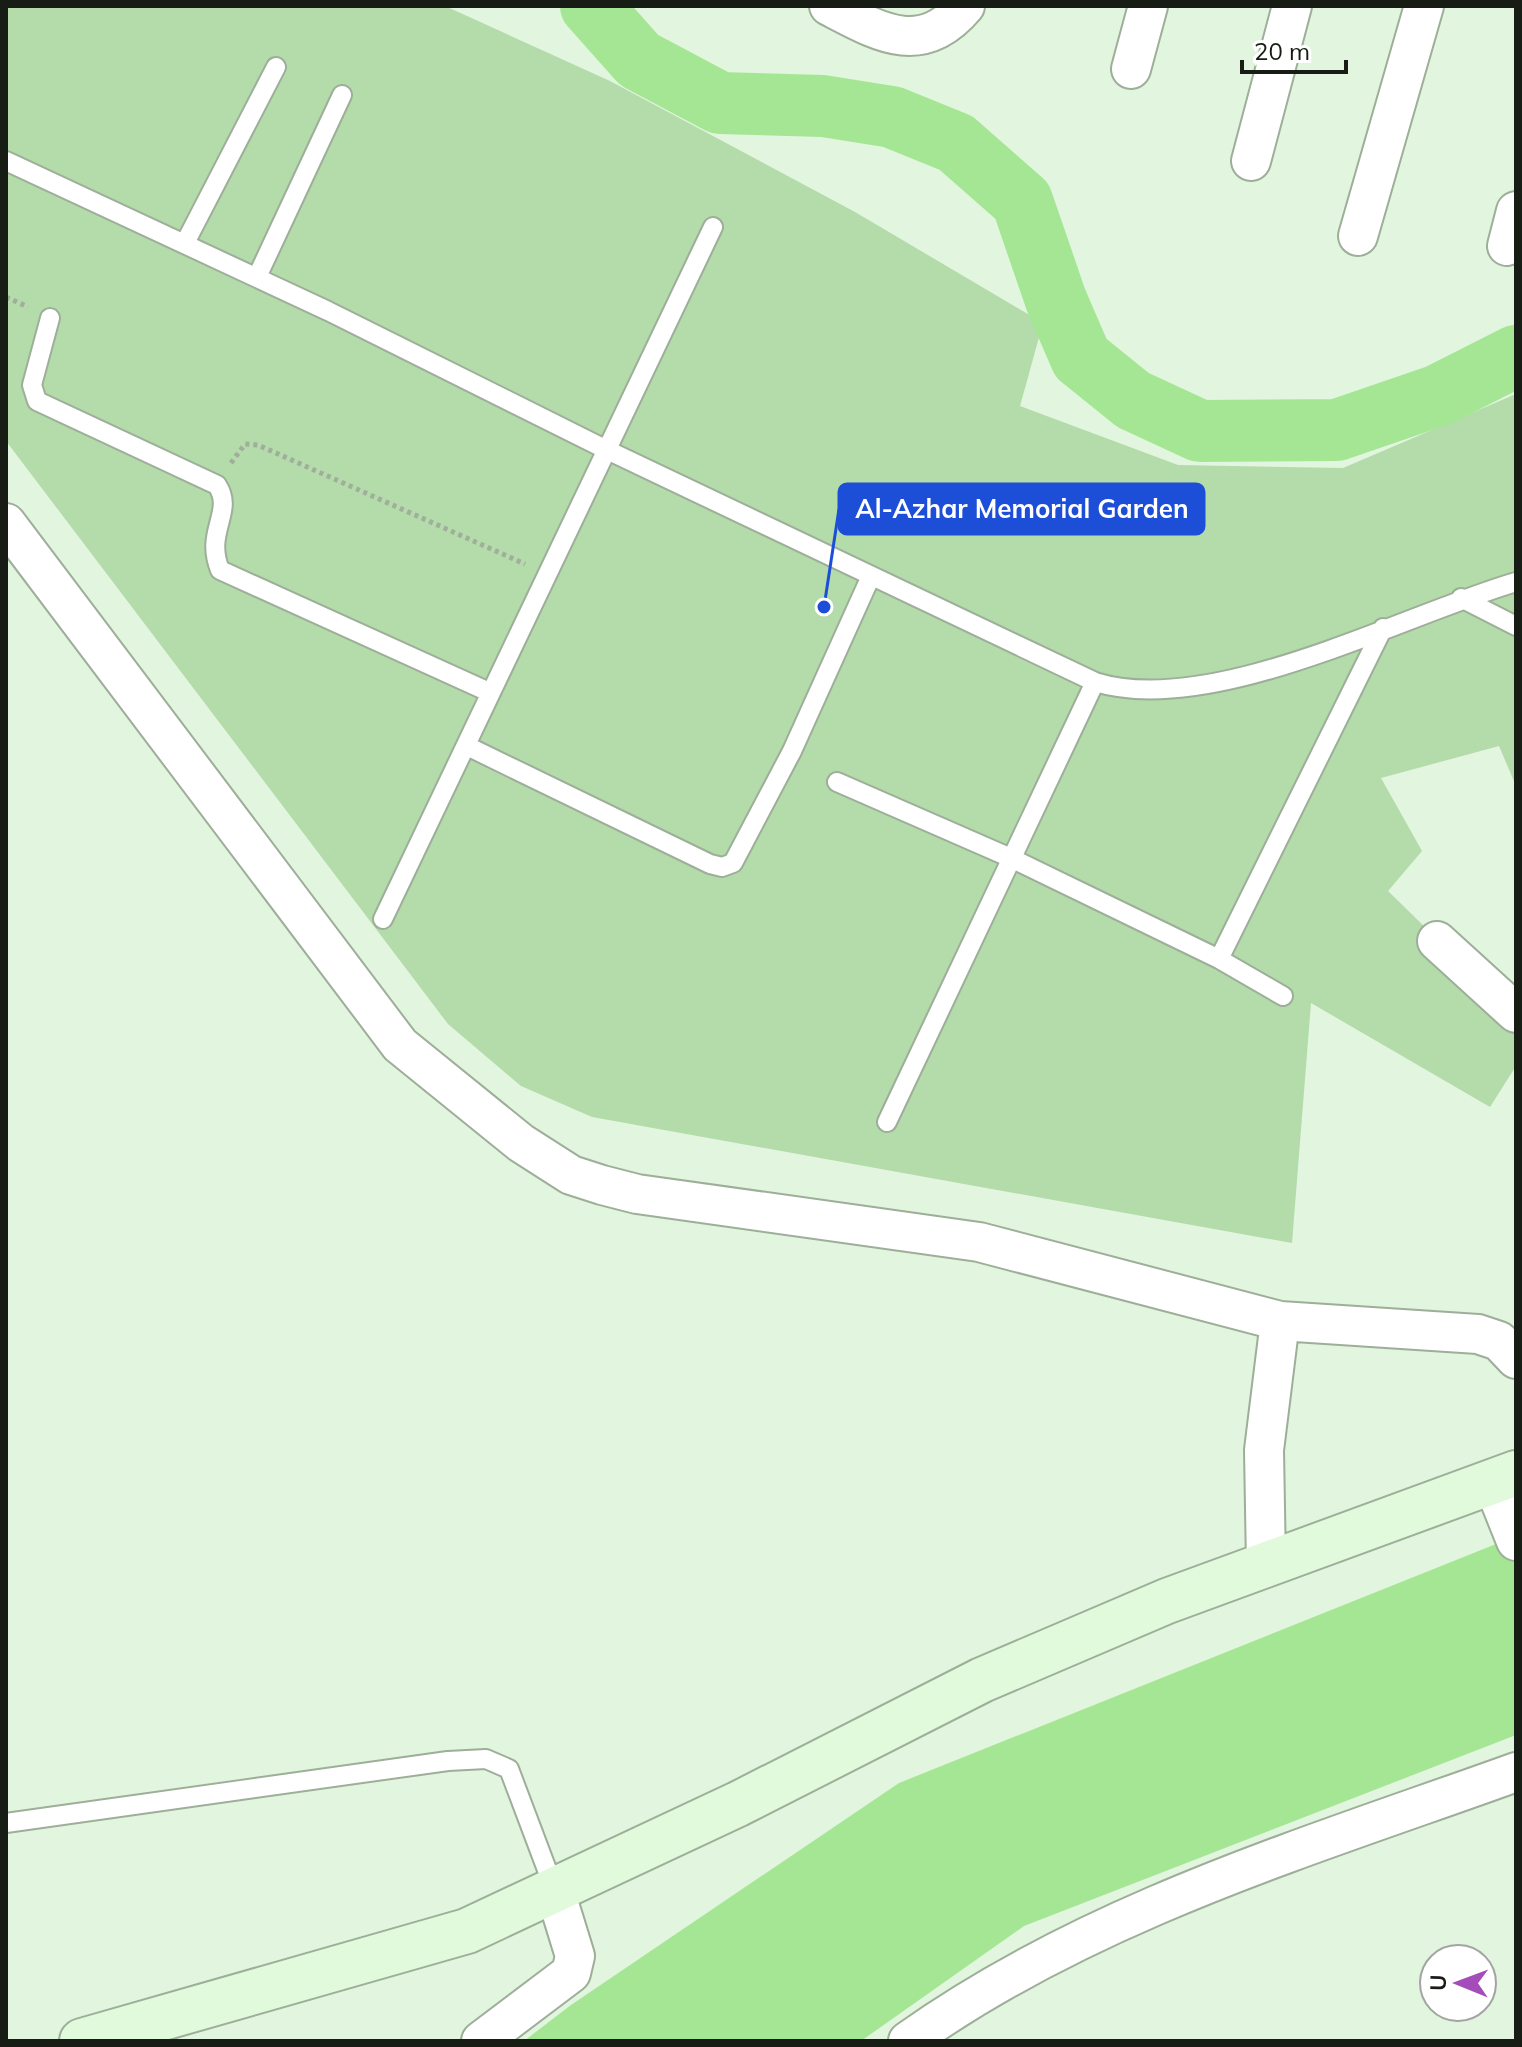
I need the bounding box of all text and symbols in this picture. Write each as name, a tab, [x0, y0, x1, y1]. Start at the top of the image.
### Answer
scale bar	[1242, 24, 1346, 74]
text: 20 m	[1254, 36, 1310, 66]
callout: Al-Azhar Memorial Garden	[839, 484, 1204, 534]
text: Al-Azhar Memorial Garden	[855, 492, 1189, 525]
north arrow	[1418, 1943, 1498, 2023]
text: U	[1424, 1974, 1452, 1991]

